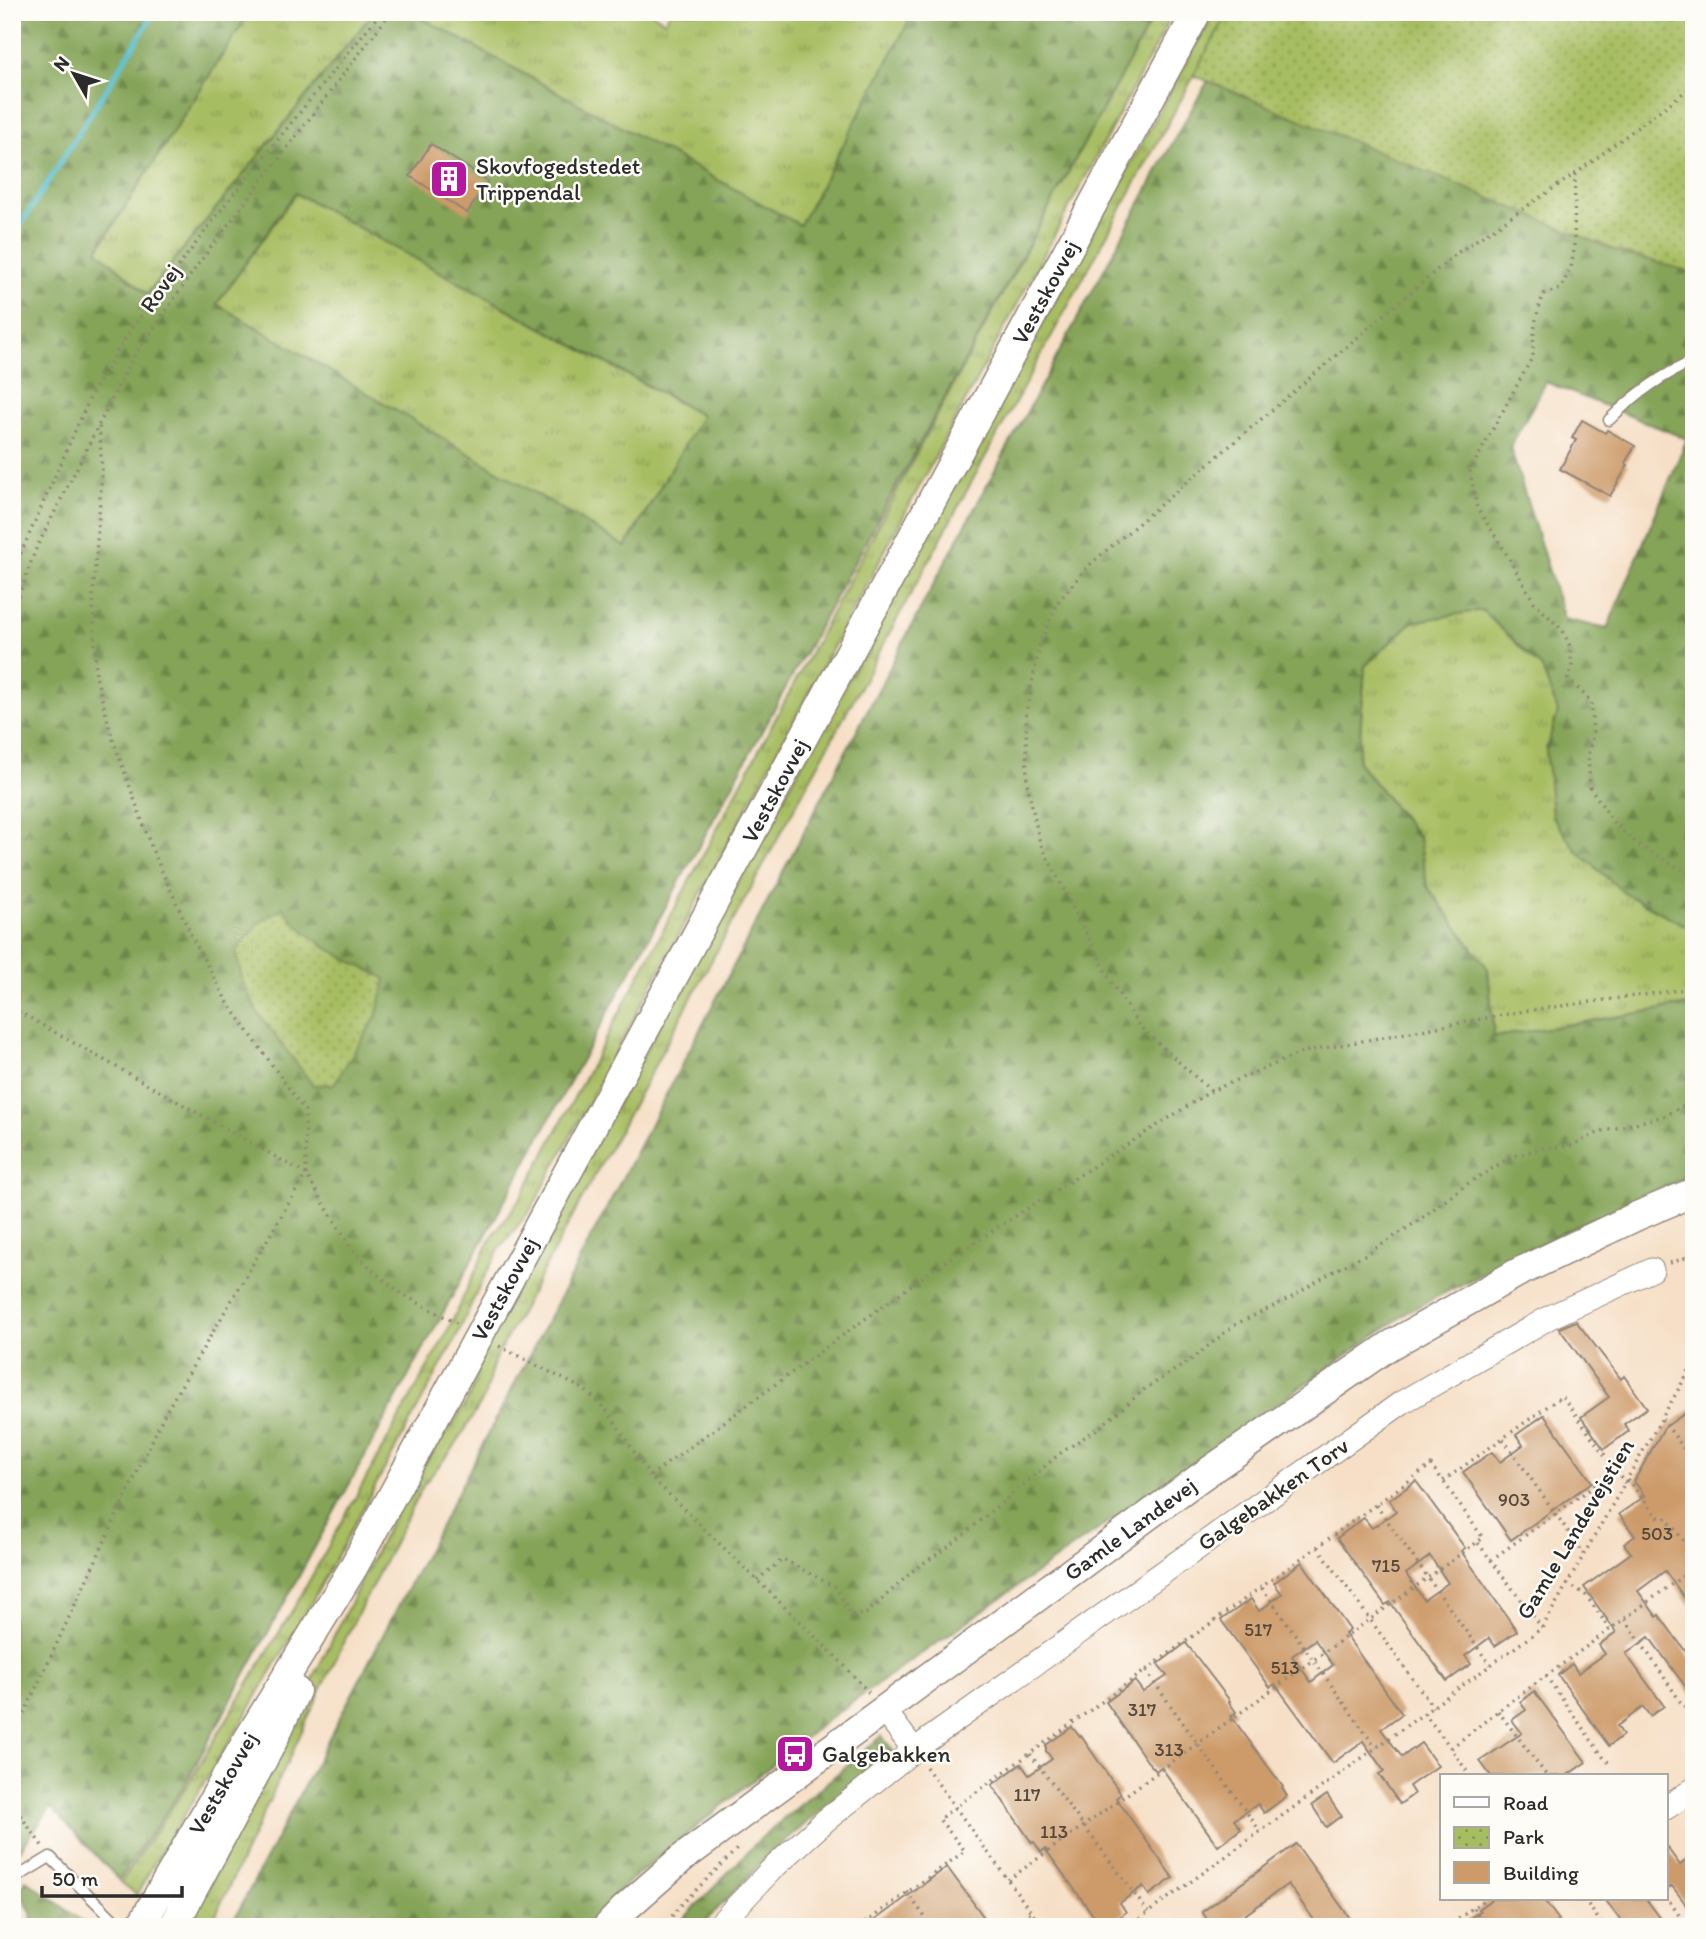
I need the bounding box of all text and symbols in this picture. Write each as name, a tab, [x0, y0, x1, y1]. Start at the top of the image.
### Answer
north arrow	[38, 38, 108, 108]
text: N	[48, 51, 74, 76]
place label: Skovfogedstedet Trippendal	[476, 152, 641, 206]
building icon: Skovfogedstedet Trippendal	[428, 158, 470, 200]
street label: Vestskovvej	[1005, 235, 1085, 349]
street label: Rovej	[133, 258, 187, 318]
street label: Vestskovvej	[735, 733, 814, 847]
street label: Vestskovvej	[465, 1232, 544, 1346]
street label: Galgebakken Torv	[1192, 1431, 1354, 1557]
street label: Gamle Landevejstien	[1510, 1434, 1640, 1624]
street label: Gamle Landevej	[1058, 1471, 1202, 1587]
house number: 903	[1498, 1488, 1530, 1511]
house number: 503	[1641, 1522, 1673, 1545]
house number: 715	[1372, 1554, 1400, 1577]
house number: 517	[1244, 1618, 1272, 1641]
house number: 513	[1270, 1656, 1300, 1679]
house number: 317	[1128, 1698, 1156, 1721]
street label: Vestskovvej	[182, 1726, 263, 1840]
bus stop icon: Galgebakken	[774, 1733, 816, 1775]
house number: 313	[1154, 1738, 1184, 1761]
place label: Galgebakken	[822, 1740, 951, 1768]
legend	[1440, 1774, 1668, 1900]
house number: 117	[1013, 1783, 1041, 1806]
text: Road	[1503, 1790, 1549, 1815]
house number: 113	[1040, 1820, 1068, 1843]
text: Park	[1503, 1824, 1545, 1849]
scale bar	[42, 1855, 182, 1899]
text: Building	[1503, 1860, 1579, 1885]
text: 50 m	[52, 1866, 99, 1891]

